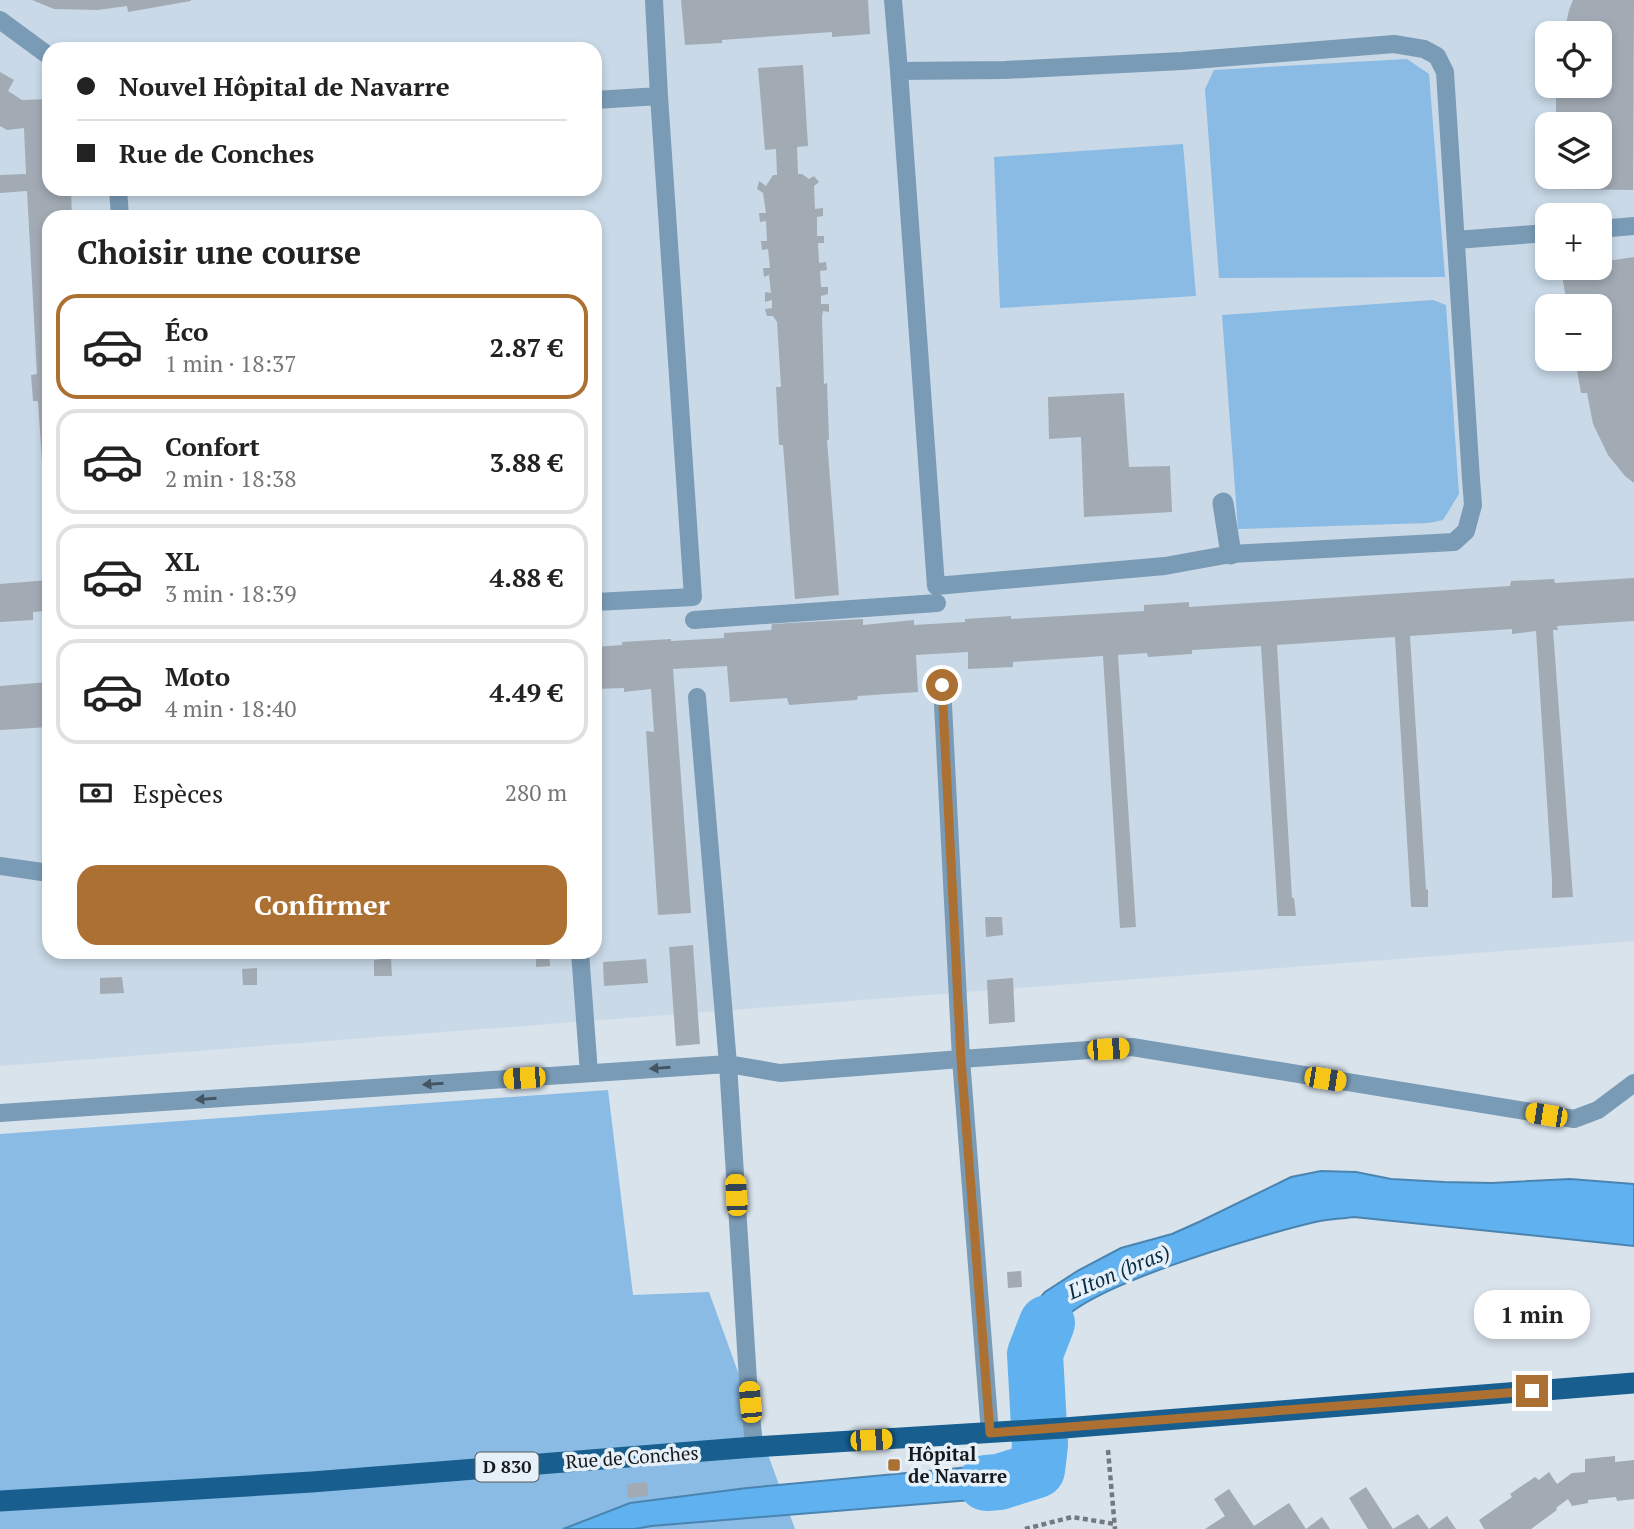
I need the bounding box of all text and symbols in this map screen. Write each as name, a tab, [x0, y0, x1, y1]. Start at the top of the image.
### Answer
map controls	[1535, 21, 1612, 371]
button: locate	[1535, 21, 1612, 98]
text: Nouvel Hôpital de Navarre	[119, 69, 450, 103]
button: layers	[1535, 112, 1612, 189]
text: Rue de Conches	[119, 136, 314, 170]
button: +	[1535, 203, 1612, 280]
text: Choisir une course	[77, 231, 361, 273]
button: −	[1535, 294, 1612, 371]
text: Éco	[165, 314, 208, 348]
icon: car	[81, 315, 144, 378]
text: 2.87 €	[490, 330, 563, 364]
text: 1 min · 18:37	[165, 348, 297, 379]
text: Confort	[165, 429, 260, 463]
icon: car	[81, 430, 144, 493]
text: 3.88 €	[490, 445, 563, 479]
text: 2 min · 18:38	[165, 463, 297, 494]
text: XL	[165, 544, 199, 578]
icon: car	[81, 545, 144, 608]
text: 4.88 €	[490, 560, 563, 594]
text: 3 min · 18:39	[165, 578, 297, 609]
text: Moto	[165, 659, 230, 693]
icon: car	[81, 660, 144, 723]
route start	[926, 669, 958, 701]
text: 4.49 €	[490, 675, 563, 709]
text: 4 min · 18:40	[165, 693, 297, 724]
icon: cash	[77, 774, 115, 812]
text: Espèces	[133, 776, 223, 810]
text: 280 m	[505, 777, 567, 808]
button: Confirmer	[77, 865, 567, 945]
car	[1087, 1037, 1130, 1061]
one-way arrow	[649, 1063, 671, 1074]
car	[1303, 1065, 1348, 1093]
car	[503, 1066, 546, 1090]
one-way arrow	[422, 1079, 444, 1090]
one-way arrow	[195, 1094, 217, 1105]
car	[1524, 1101, 1569, 1129]
car	[725, 1173, 748, 1217]
water label: L'Iton (bras)	[1062, 1237, 1174, 1306]
callout: 1 min	[1474, 1290, 1590, 1338]
text: 1 min	[1501, 1299, 1563, 1330]
route end	[1516, 1375, 1548, 1407]
car	[738, 1380, 763, 1424]
car	[850, 1428, 893, 1452]
street label: Rue de Conches	[565, 1439, 699, 1474]
place label: Hôpital de Navarre	[908, 1441, 1007, 1488]
road number: D 830	[476, 1452, 538, 1482]
marker: Hôpital de Navarre	[886, 1457, 902, 1473]

